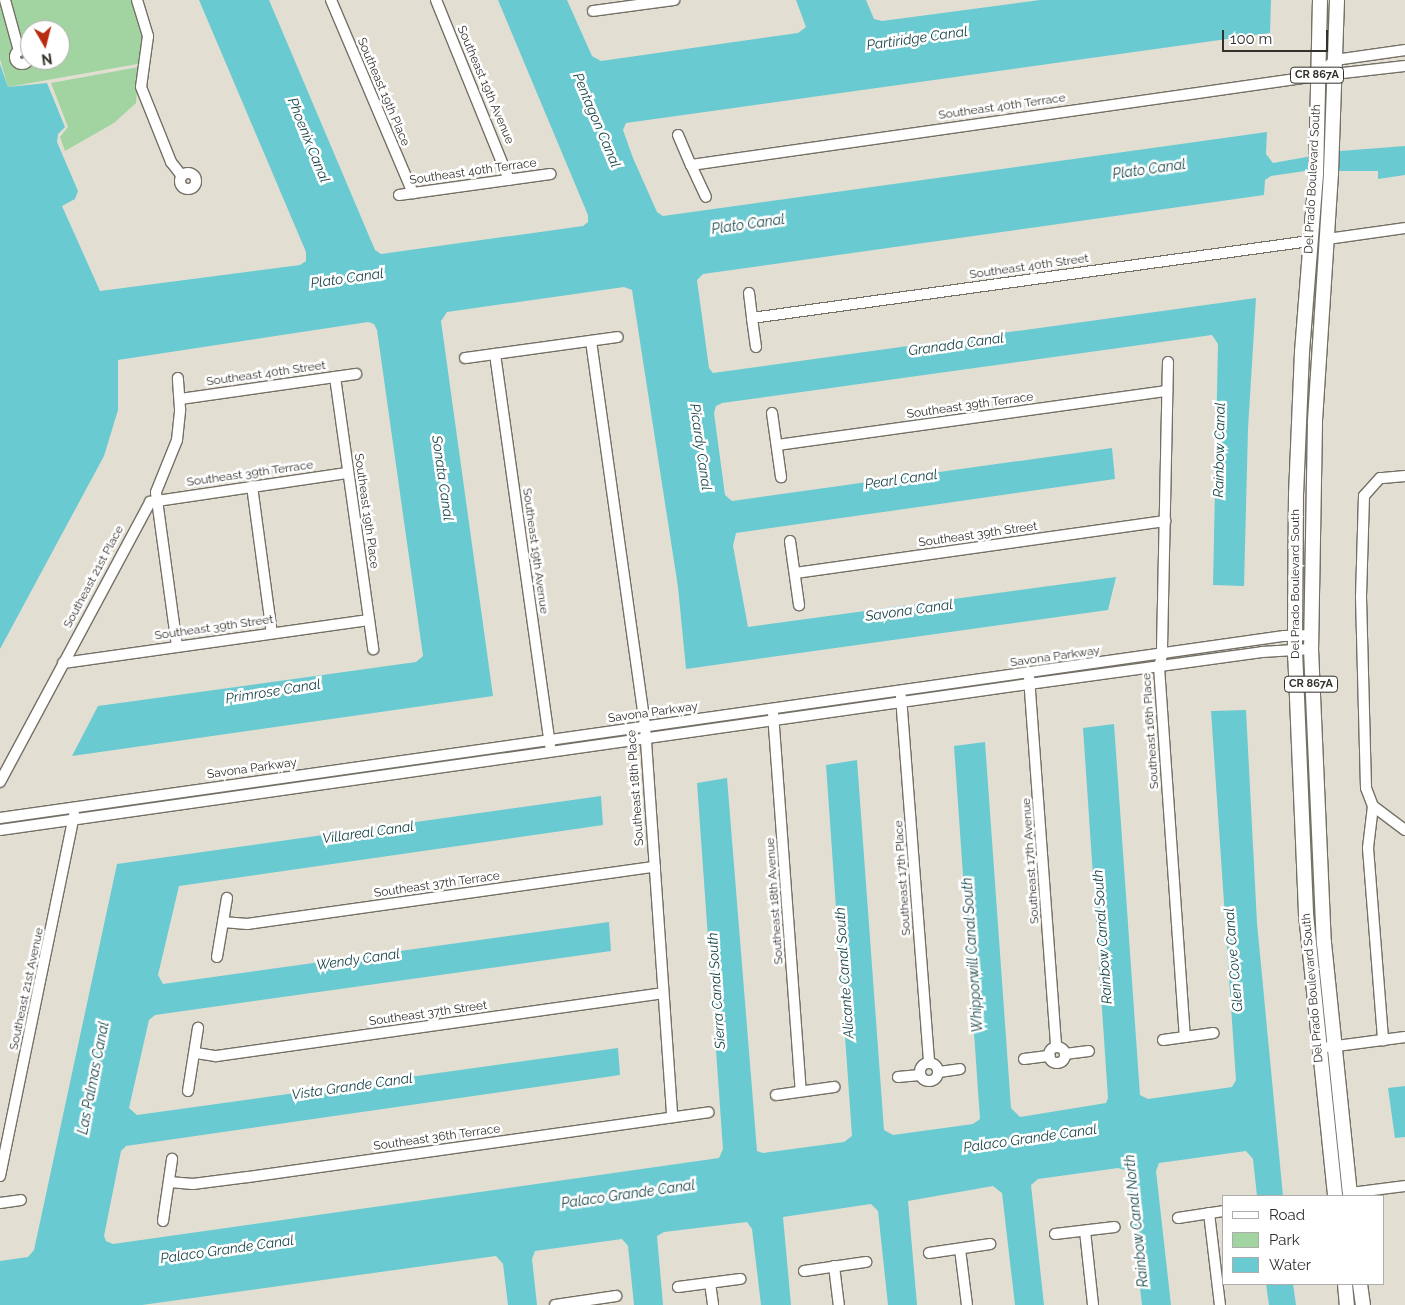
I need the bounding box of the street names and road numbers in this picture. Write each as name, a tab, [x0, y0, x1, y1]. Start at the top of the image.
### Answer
street label: Southeast 19th Avenue	[453, 24, 517, 146]
street label: Southeast 19th Place	[354, 36, 412, 148]
road number: CR 867A	[1290, 66, 1344, 84]
street label: Southeast 40th Terrace	[937, 91, 1067, 123]
street label: Del Prado Boulevard South	[1302, 104, 1324, 254]
street label: Southeast 40th Terrace	[408, 156, 538, 188]
street label: Southeast 40th Street	[968, 252, 1090, 282]
street label: Southeast 40th Street	[205, 359, 327, 389]
street label: Southeast 39th Terrace	[906, 390, 1034, 422]
street label: Southeast 19th Place	[351, 453, 381, 569]
street label: Southeast 39th Terrace	[186, 458, 314, 490]
street label: Southeast 19th Avenue	[519, 487, 551, 615]
street label: Del Prado Boulevard South	[1289, 509, 1303, 659]
street label: Southeast 39th Street	[918, 520, 1038, 550]
street label: Southeast 21st Place	[61, 523, 127, 631]
street label: Southeast 39th Street	[154, 613, 274, 643]
street label: Savona Parkway	[1009, 644, 1101, 670]
street label: Southeast 16th Place	[1140, 672, 1162, 790]
road number: CR 867A	[1284, 676, 1338, 692]
street label: Savona Parkway	[607, 700, 699, 726]
street label: Southeast 18th Place	[625, 730, 647, 846]
street label: Savona Parkway	[206, 756, 298, 782]
street label: Southeast 17th Avenue	[1019, 797, 1043, 925]
street label: Southeast 17th Place	[892, 820, 914, 936]
street label: Southeast 18th Avenue	[763, 837, 787, 965]
street label: Southeast 37th Terrace	[373, 869, 501, 901]
street label: Del Prado Boulevard South	[1299, 913, 1327, 1063]
street label: Southeast 21st Avenue	[7, 926, 47, 1052]
street label: Southeast 37th Street	[368, 999, 488, 1029]
street label: Southeast 36th Terrace	[372, 1122, 502, 1154]

